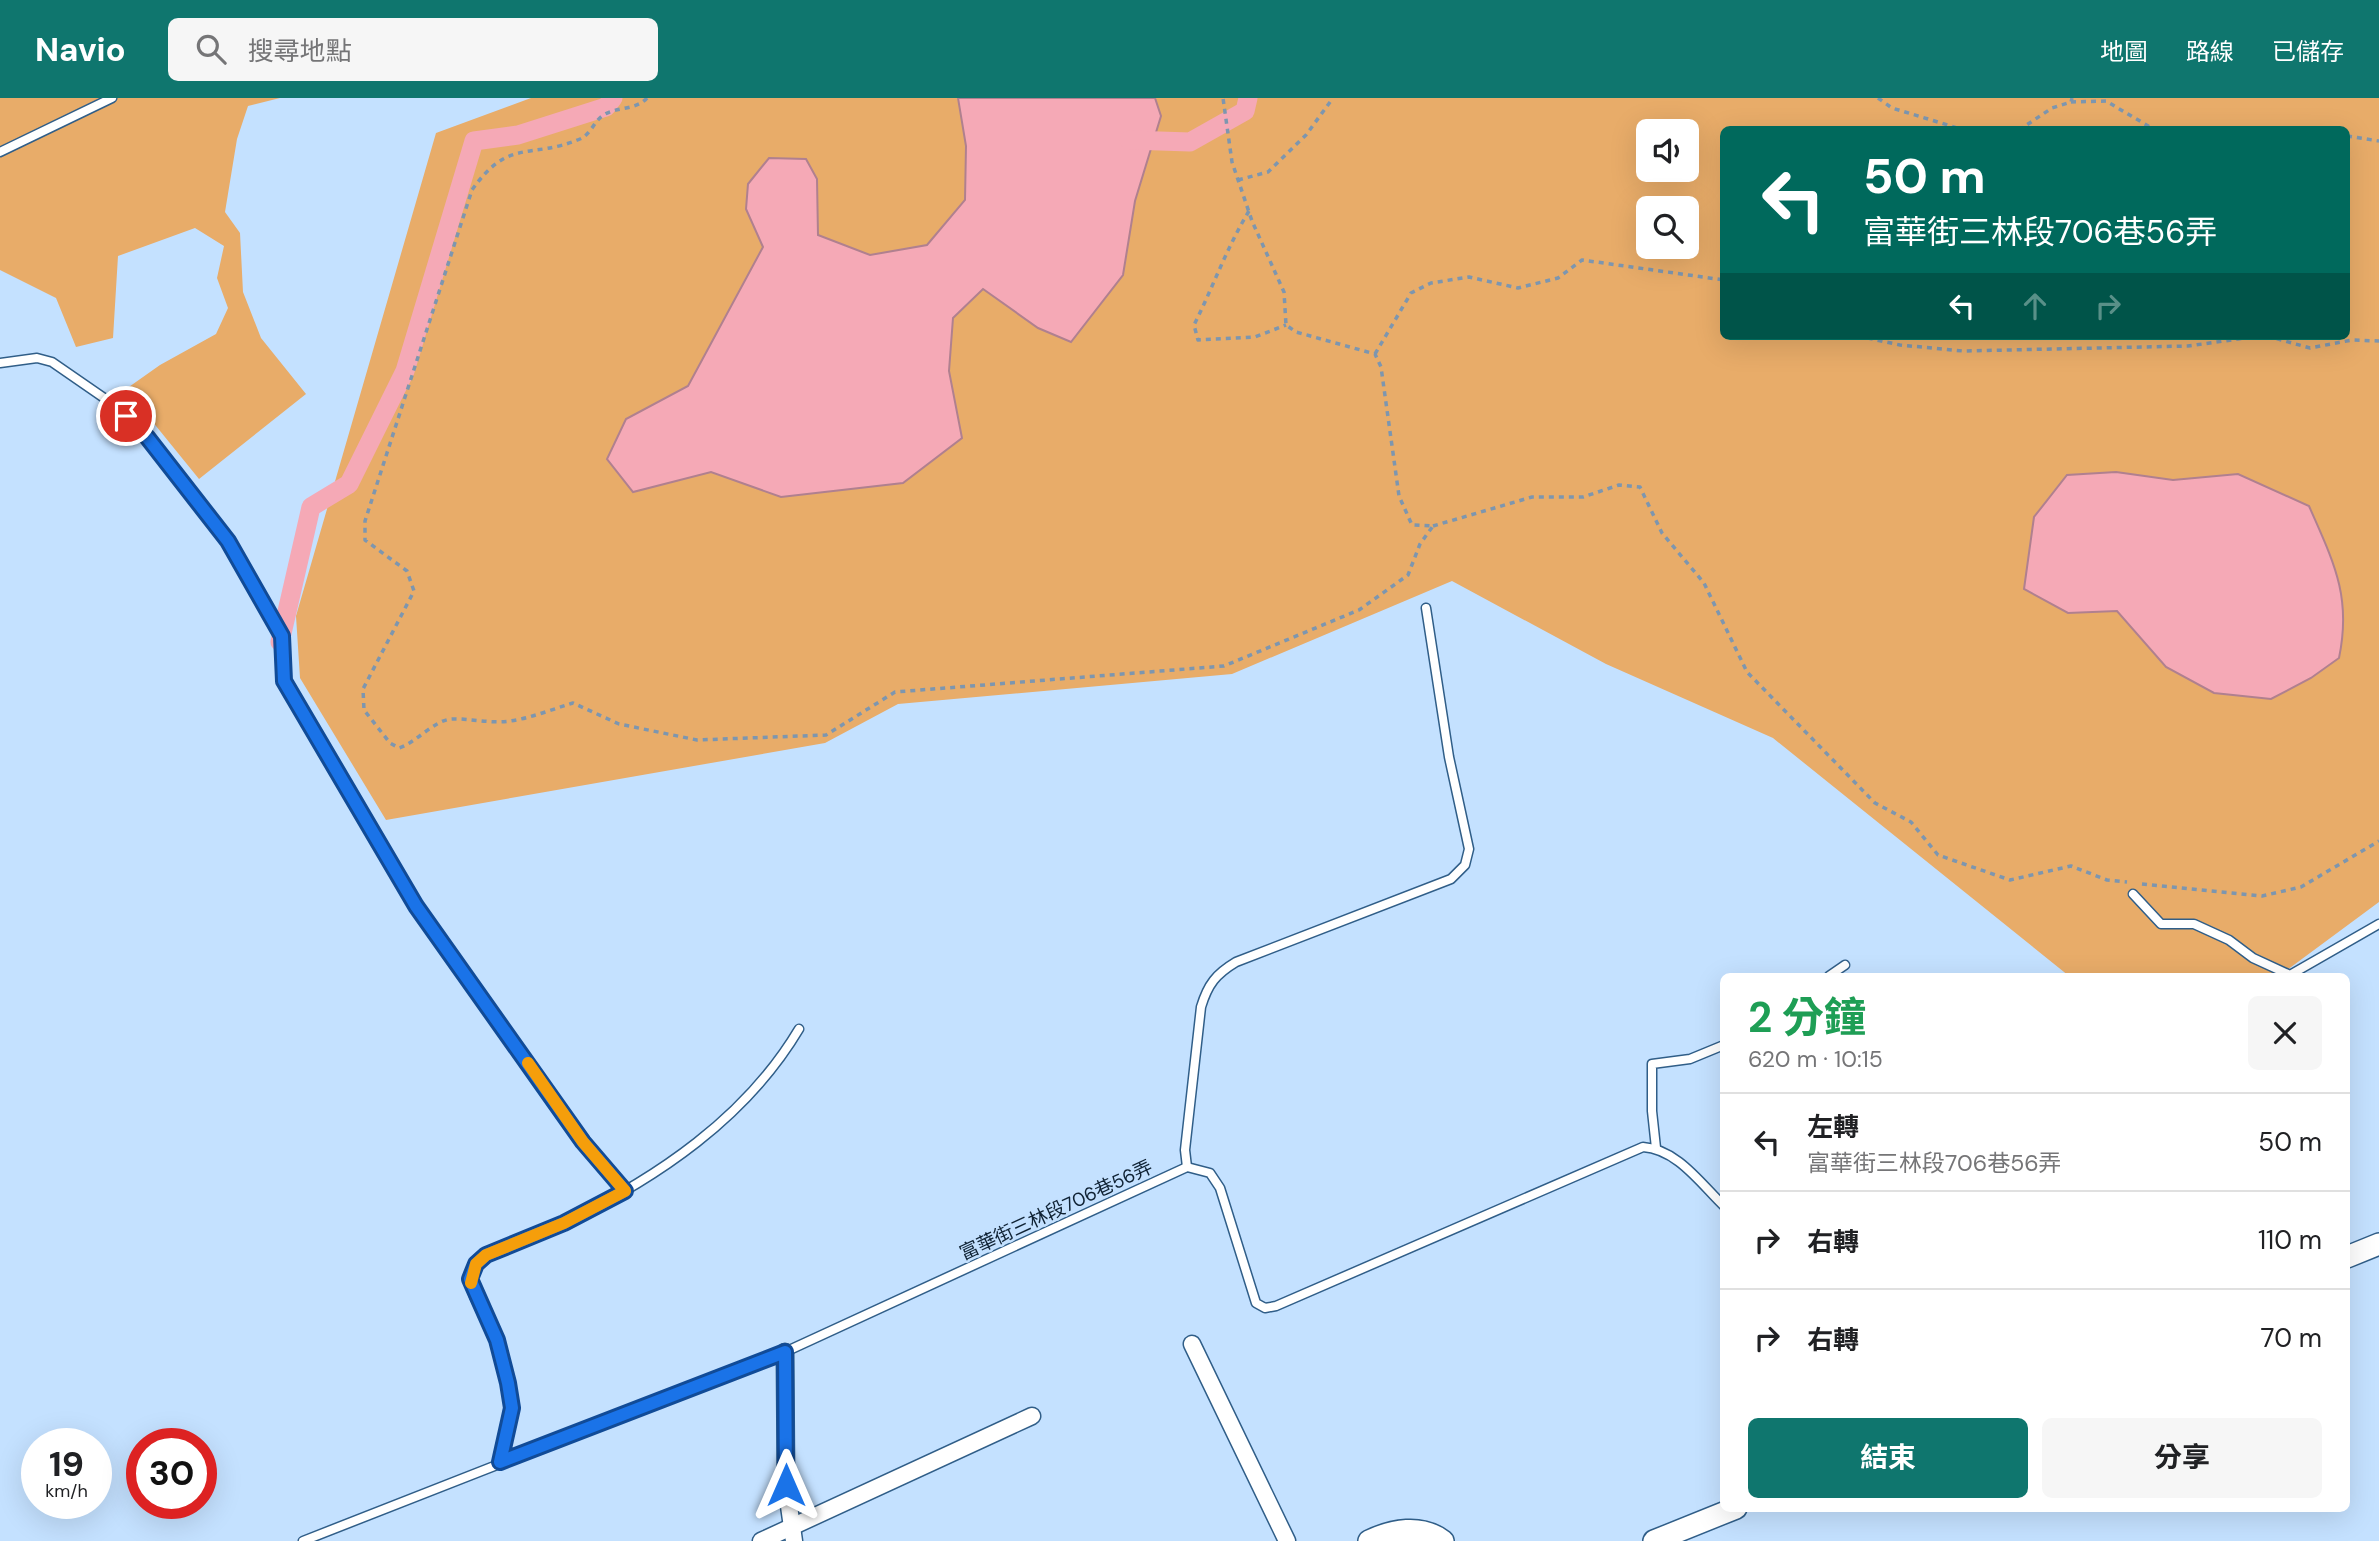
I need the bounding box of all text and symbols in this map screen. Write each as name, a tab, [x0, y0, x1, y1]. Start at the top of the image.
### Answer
search box	[168, 18, 658, 81]
text: Navio	[35, 28, 126, 71]
icon: search	[192, 30, 230, 68]
text: 搜尋地點	[248, 34, 352, 68]
text: 地圖	[2100, 36, 2148, 67]
text: 路線	[2186, 36, 2234, 67]
text: 已儲存	[2272, 36, 2344, 67]
map controls	[1636, 119, 1699, 259]
button: sound	[1636, 119, 1699, 182]
text: 50 m	[1863, 144, 1986, 208]
icon: left	[1748, 154, 1839, 245]
button: search	[1636, 196, 1699, 259]
text: 富華街三林段706巷56弄	[1863, 211, 2217, 253]
icon: left	[1943, 287, 1981, 325]
icon: ahead	[2016, 287, 2054, 325]
icon: right	[2089, 287, 2127, 325]
pin	[96, 386, 156, 446]
icon: arrive	[107, 397, 145, 435]
text: 2 分鐘	[1748, 990, 1866, 1045]
button: close	[2248, 996, 2322, 1070]
text: 620 m · 10:15	[1748, 1044, 1883, 1074]
text: 左轉	[1807, 1110, 1859, 1144]
icon: left	[1748, 1123, 1786, 1161]
text: 50 m	[2258, 1125, 2322, 1159]
text: 富華街三林段706巷56弄	[1807, 1148, 2062, 1178]
street label: 富華街三林段706巷56弄	[955, 1154, 1157, 1266]
icon: right	[1748, 1221, 1786, 1259]
text: 110 m	[2258, 1223, 2322, 1257]
text: 右轉	[1807, 1225, 1859, 1259]
icon: right	[1748, 1319, 1786, 1357]
text: 70 m	[2261, 1321, 2322, 1355]
text: 右轉	[1807, 1323, 1859, 1357]
button: 結束	[1748, 1418, 2028, 1498]
button: 分享	[2042, 1418, 2322, 1498]
speed limit sign: 30	[126, 1428, 217, 1519]
text: 19	[49, 1441, 84, 1487]
position arrow	[749, 1448, 823, 1522]
text: km/h	[45, 1479, 88, 1503]

